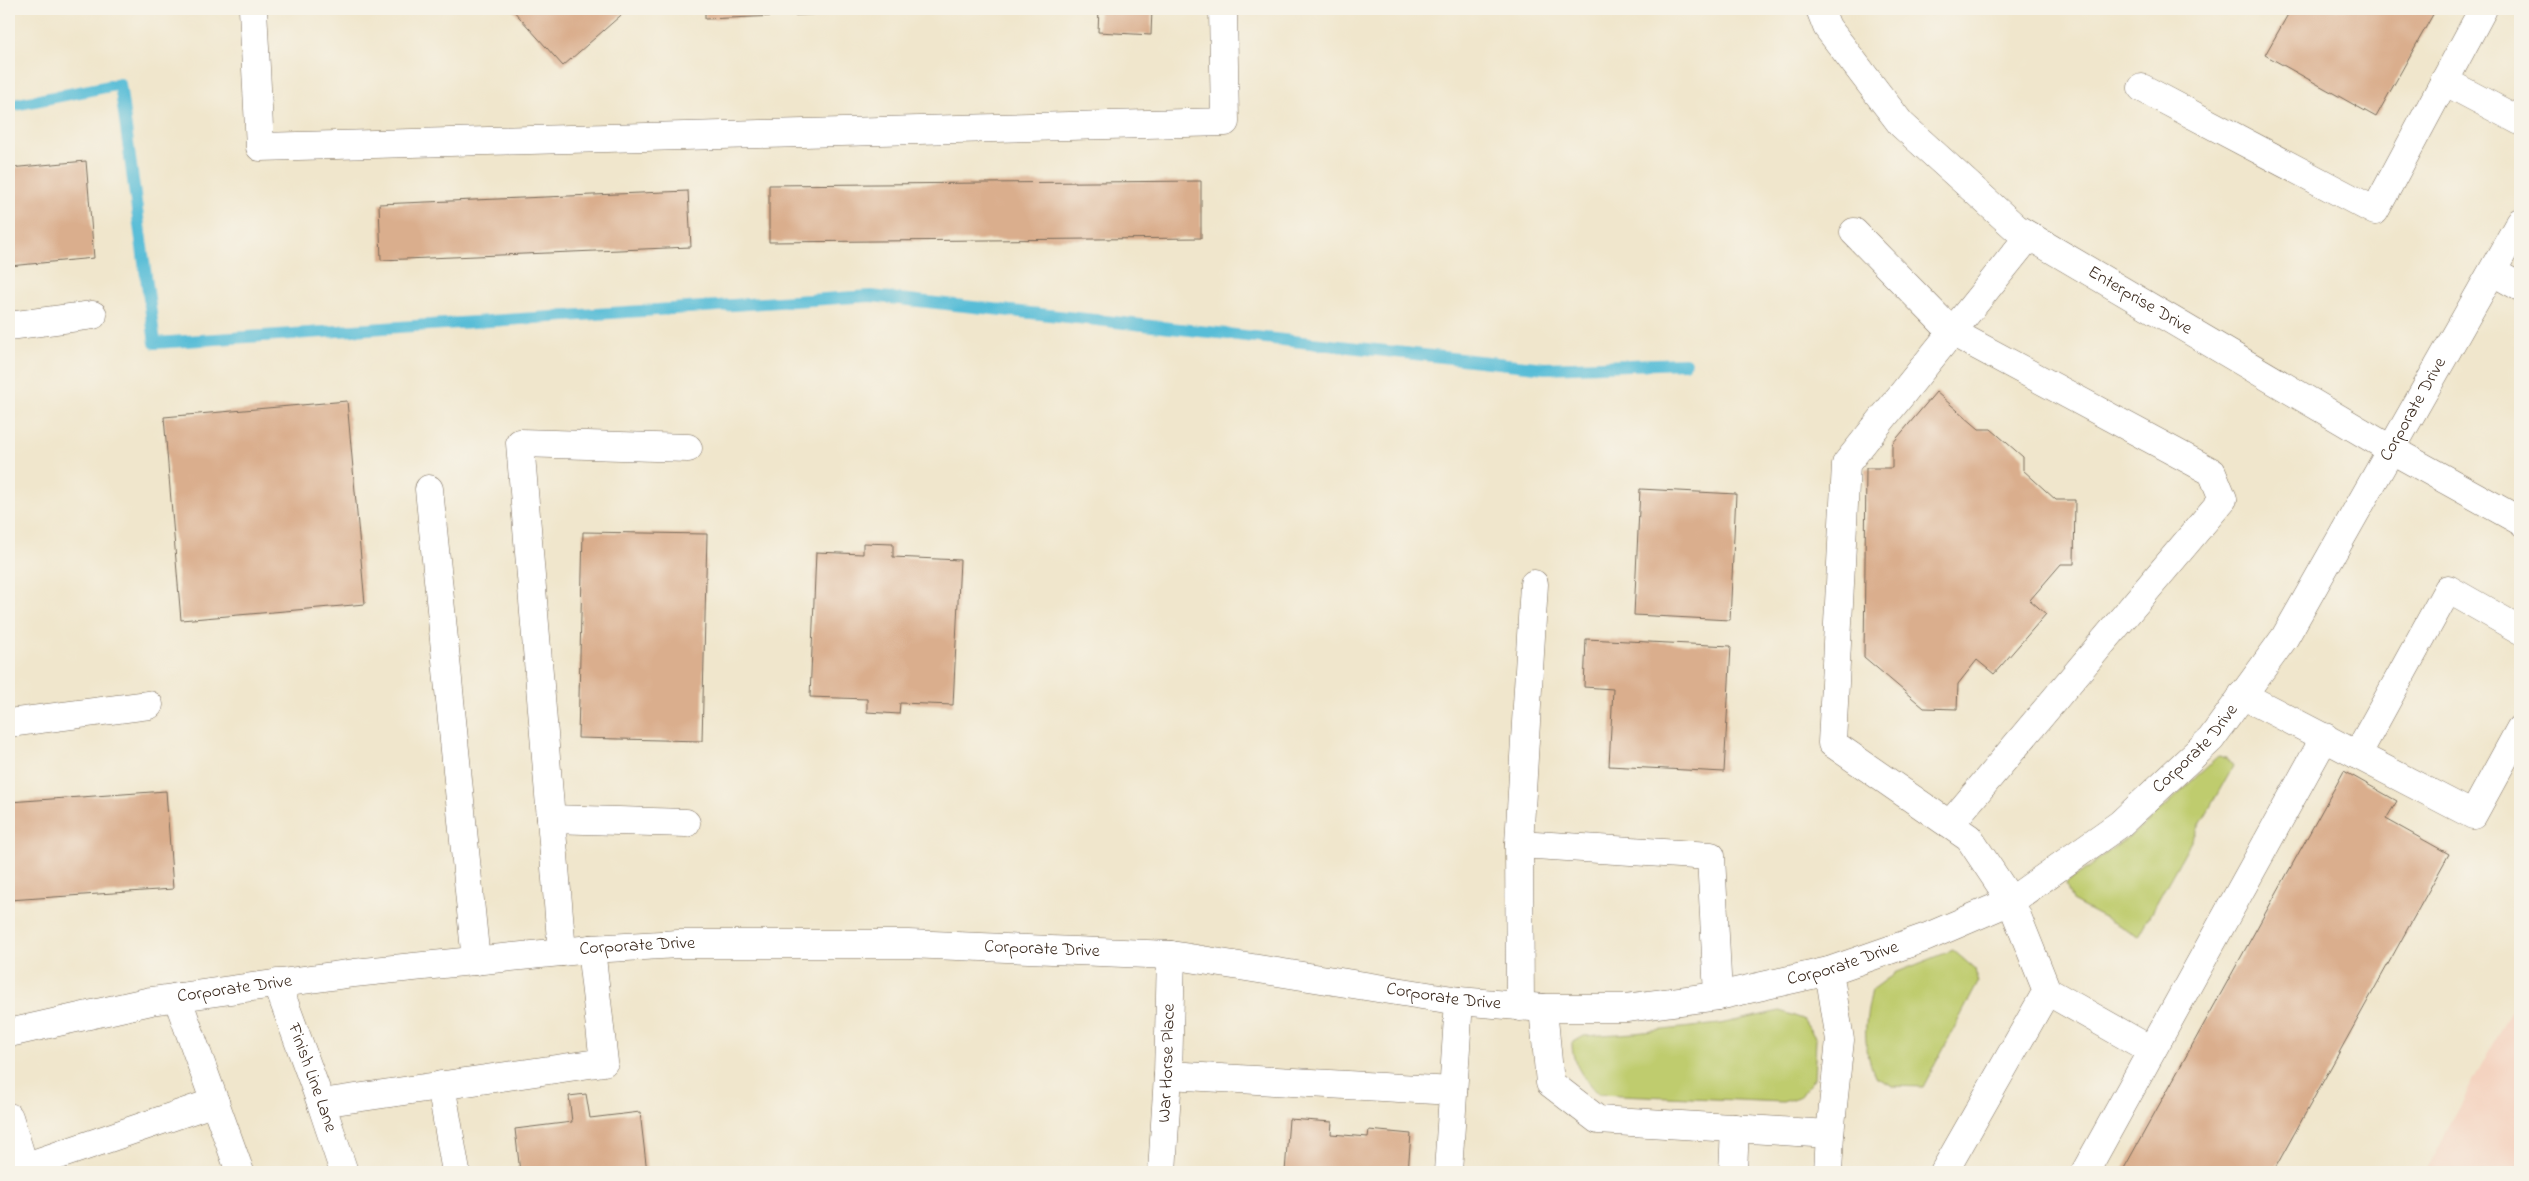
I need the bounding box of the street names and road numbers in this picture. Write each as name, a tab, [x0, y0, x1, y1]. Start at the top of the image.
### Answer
street label: Enterprise Drive	[2082, 260, 2198, 343]
street label: Corporate Drive	[2374, 352, 2454, 466]
street label: Corporate Drive	[2147, 698, 2246, 800]
street label: Corporate Drive	[578, 931, 696, 963]
street label: Corporate Drive	[984, 934, 1101, 965]
street label: Corporate Drive	[1785, 934, 1903, 993]
street label: Corporate Drive	[176, 969, 295, 1010]
street label: Corporate Drive	[1384, 977, 1503, 1018]
street label: War Horse Place	[1152, 1002, 1183, 1123]
street label: Finish Line Lane	[280, 1019, 343, 1137]

